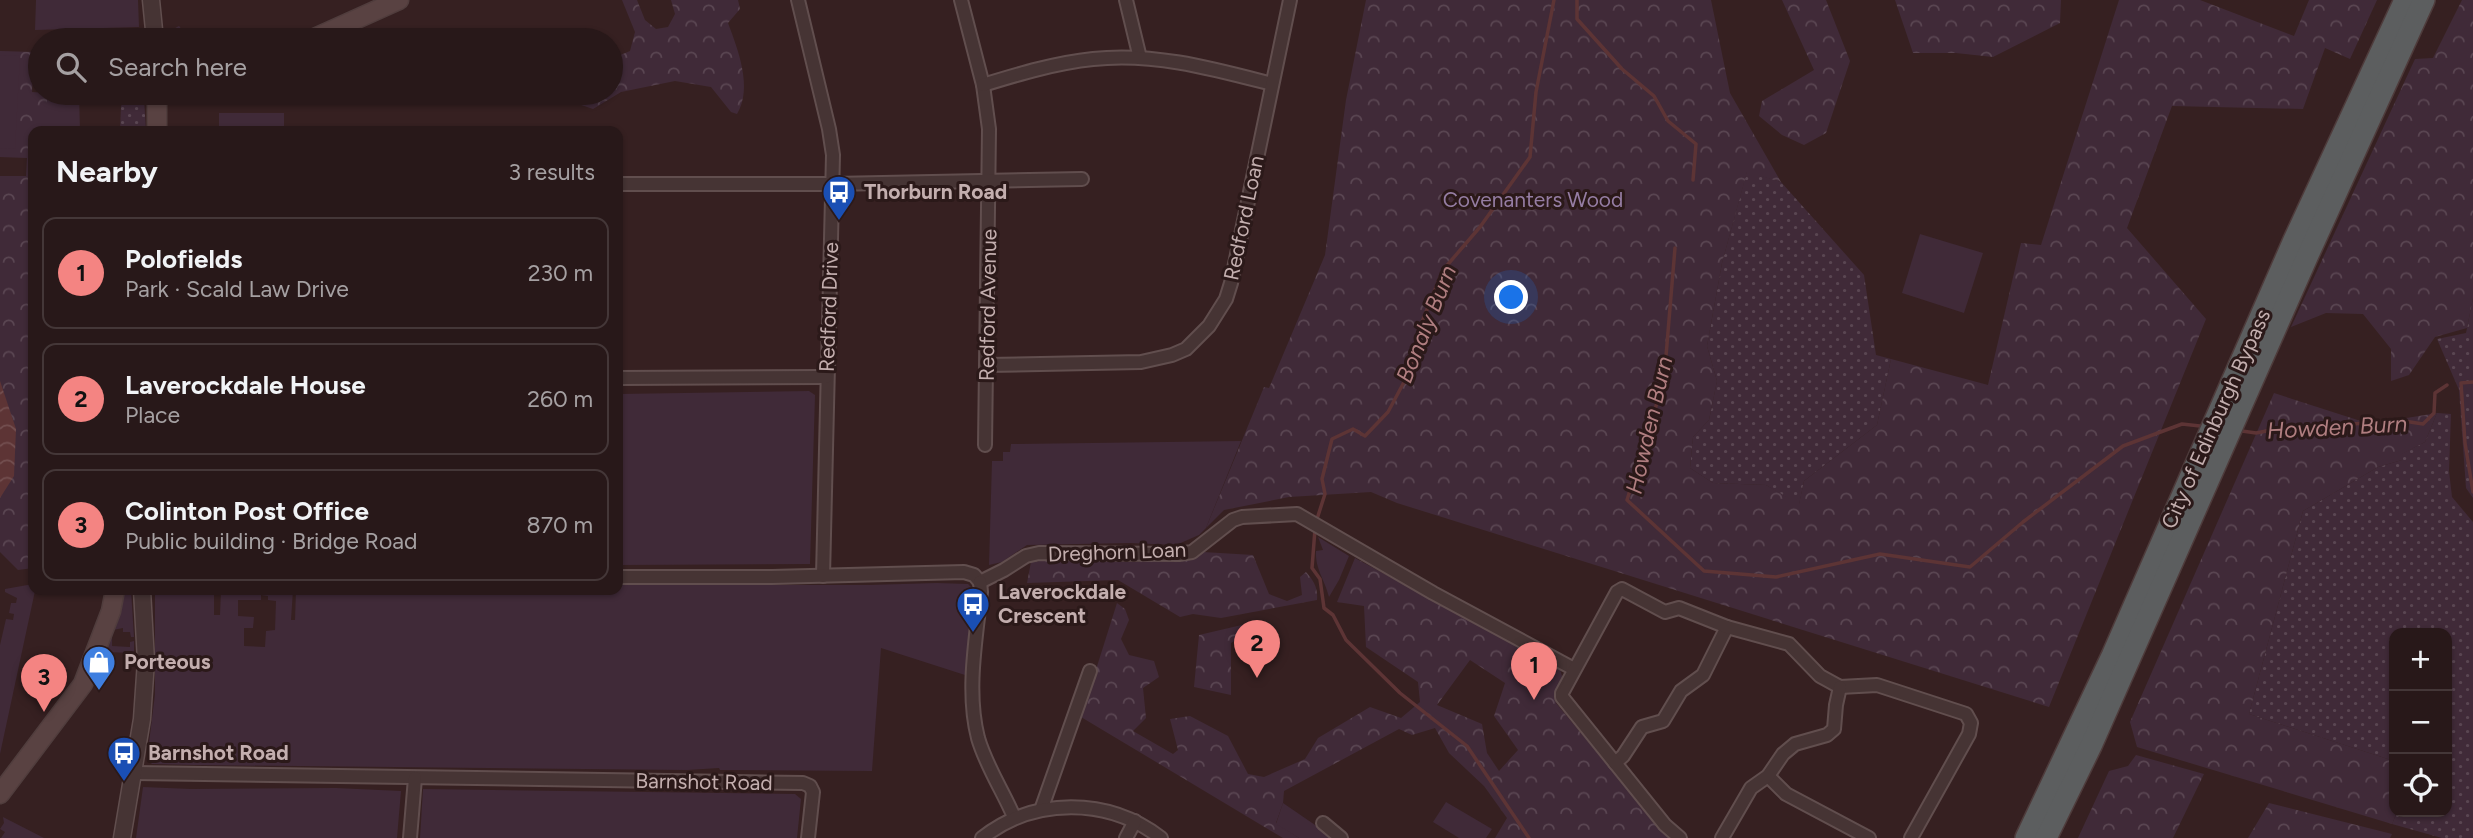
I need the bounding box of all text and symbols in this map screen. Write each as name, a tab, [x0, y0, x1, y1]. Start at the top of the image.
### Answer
search box	[28, 28, 623, 105]
icon: search	[52, 48, 90, 86]
text: Search here	[108, 51, 247, 83]
text: Nearby	[56, 153, 158, 190]
street label: Redford Loan	[1218, 153, 1269, 283]
text: 3 results	[508, 158, 595, 186]
bus stop icon: Thorburn Road	[820, 173, 858, 222]
place label: Thorburn Road	[864, 179, 1007, 204]
park label: Covenanters Wood	[1443, 187, 1623, 212]
street label: Redford Avenue	[974, 229, 1001, 381]
street label: Redford Drive	[814, 242, 843, 372]
text: Polofields	[125, 243, 242, 275]
text: 1	[76, 259, 86, 287]
text: 230 m	[528, 259, 593, 287]
water label: Bonaly Burn	[1390, 261, 1462, 387]
text: Park · Scald Law Drive	[125, 275, 349, 303]
your location	[1494, 280, 1528, 314]
street label: City of Edinburgh Bypass	[2156, 305, 2275, 532]
water label: Howden Burn	[1620, 353, 1678, 496]
text: Laverockdale House	[125, 369, 366, 401]
text: 2	[74, 385, 88, 413]
text: 260 m	[527, 385, 593, 413]
text: Place	[125, 401, 180, 429]
water label: Howden Burn	[2266, 409, 2408, 445]
text: Colinton Post Office	[125, 495, 369, 527]
text: 3	[75, 511, 87, 539]
text: 870 m	[527, 511, 593, 539]
text: Public building · Bridge Road	[125, 527, 417, 555]
street label: Dreghorn Loan	[1047, 537, 1187, 566]
place label: Laverockdale Crescent	[998, 579, 1126, 628]
bus stop icon: Laverockdale Crescent	[954, 585, 992, 634]
pin: 2	[1234, 620, 1280, 678]
map controls	[2389, 628, 2452, 817]
button: +	[2389, 628, 2452, 691]
pin: 1	[1511, 642, 1557, 700]
shop icon: Porteous	[80, 643, 118, 692]
place label: Porteous	[124, 649, 211, 674]
pin: 3	[21, 654, 67, 712]
button: −	[2389, 691, 2452, 754]
bus stop icon: Barnshot Road	[105, 734, 143, 783]
place label: Barnshot Road	[148, 740, 289, 765]
button: locate	[2389, 754, 2452, 817]
street label: Barnshot Road	[635, 768, 773, 795]

